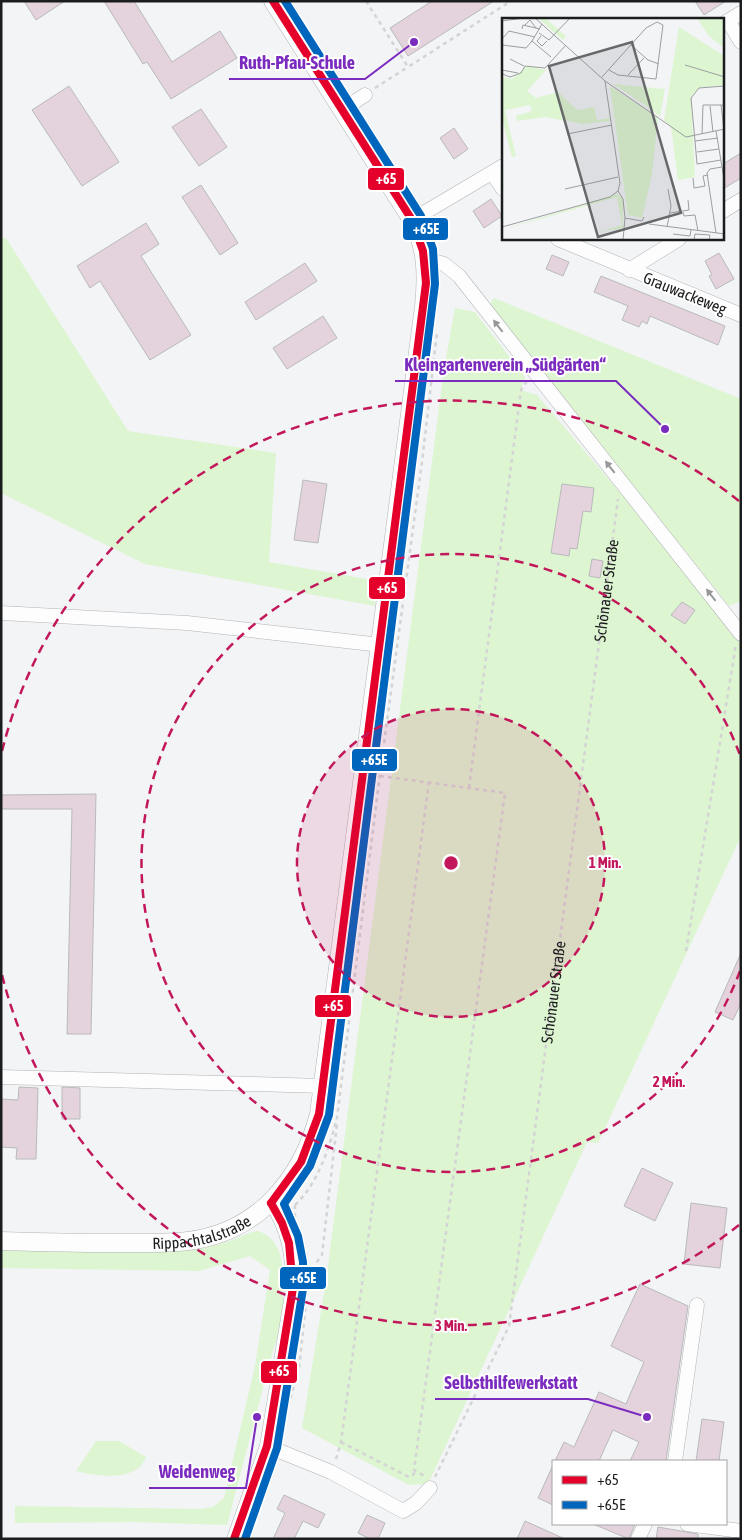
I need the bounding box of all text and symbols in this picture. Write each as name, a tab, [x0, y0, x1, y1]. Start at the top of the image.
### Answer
inset map	[502, 18, 724, 240]
callout: Ruth-Pfau-Schule	[229, 46, 365, 79]
text: Ruth-Pfau-Schule	[239, 52, 355, 73]
line badge: +65	[367, 167, 405, 191]
text: +65	[376, 171, 397, 187]
line badge: +65E	[402, 217, 449, 241]
text: +65E	[413, 221, 439, 237]
street label: Grauwackeweg	[640, 268, 729, 319]
one-way arrow	[493, 320, 504, 333]
callout: Kleingartenverein „Südgärten“	[395, 348, 616, 381]
text: Kleingartenverein „Südgärten“	[404, 354, 607, 375]
one-way arrow	[605, 461, 616, 474]
street label: Schönauer Straße	[590, 538, 622, 643]
line badge: +65	[368, 576, 406, 600]
text: +65	[377, 580, 398, 596]
one-way arrow	[705, 589, 716, 602]
line badge: +65E	[351, 748, 398, 772]
text: +65E	[361, 752, 387, 768]
centre of rings	[442, 854, 460, 872]
text: 1 Min.	[589, 854, 622, 871]
street label: Schönauer Straße	[537, 940, 569, 1044]
line badge: +65	[314, 994, 352, 1018]
text: +65	[323, 998, 344, 1014]
text: 2 Min.	[653, 1073, 686, 1090]
street label: Rippachtalstraße	[152, 1211, 254, 1253]
line badge: +65E	[279, 1266, 327, 1290]
text: +65E	[290, 1270, 316, 1286]
text: 3 Min.	[435, 1317, 468, 1334]
line badge: +65	[260, 1360, 298, 1384]
text: +65	[269, 1363, 290, 1379]
callout: Selbsthilfewerkstatt	[435, 1366, 588, 1399]
text: Selbsthilfewerkstatt	[444, 1372, 579, 1393]
callout: Weidenweg	[149, 1455, 246, 1488]
legend	[552, 1460, 727, 1525]
text: Weidenweg	[158, 1461, 236, 1482]
text: +65	[597, 1471, 619, 1488]
text: +65E	[597, 1496, 626, 1513]

